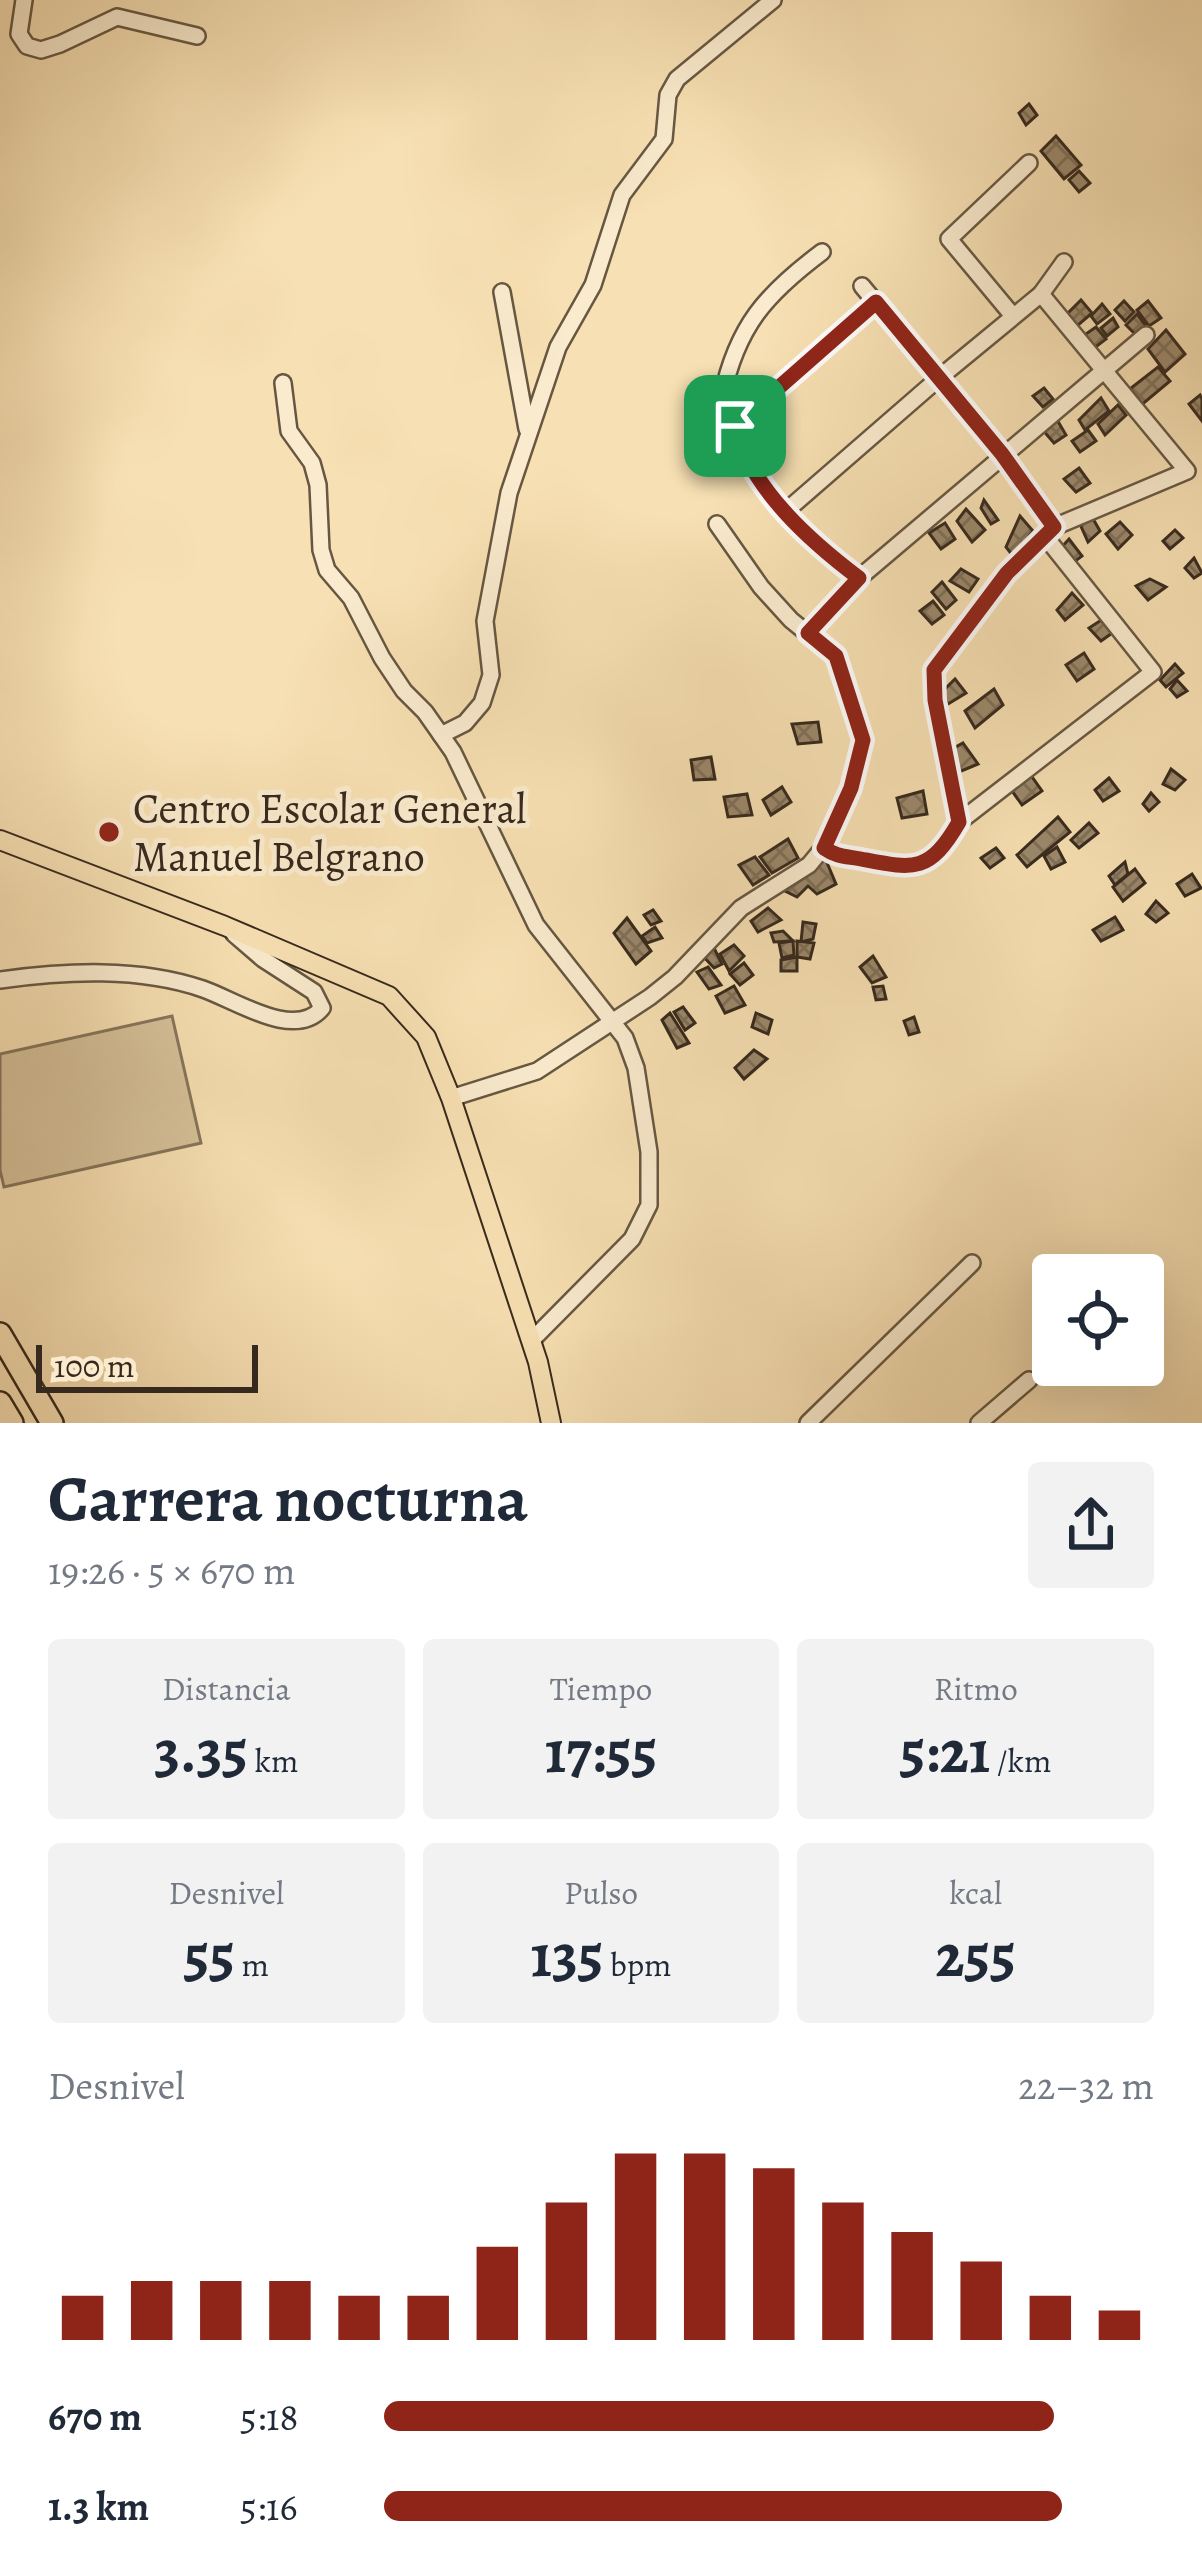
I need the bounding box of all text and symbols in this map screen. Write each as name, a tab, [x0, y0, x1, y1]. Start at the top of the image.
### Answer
pin	[684, 375, 786, 477]
icon: arrive	[702, 393, 768, 459]
place label: Centro Escolar General Manuel Belgrano	[133, 780, 526, 885]
marker: Centro Escolar General Manuel Belgrano	[96, 819, 122, 845]
map controls	[1032, 1254, 1164, 1386]
button: locate	[1032, 1254, 1164, 1386]
scale bar	[36, 1339, 258, 1392]
text: 100 m	[54, 1343, 134, 1388]
text: Carrera nocturna	[48, 1454, 528, 1544]
button: share	[1028, 1462, 1154, 1588]
text: 19:26 · 5 × 670 m	[48, 1544, 295, 1597]
text: Distancia	[162, 1666, 291, 1711]
text: Tiempo	[550, 1666, 652, 1711]
text: Ritmo	[934, 1666, 1018, 1711]
text: 3.35	[154, 1711, 248, 1793]
text: 17:55	[545, 1711, 657, 1793]
text: 5:21	[900, 1711, 990, 1793]
text: km	[248, 1738, 298, 1783]
text: /km	[990, 1738, 1051, 1783]
text: Desnivel	[169, 1870, 284, 1915]
text: Pulso	[564, 1870, 638, 1915]
text: kcal	[949, 1870, 1002, 1915]
text: 55	[184, 1915, 235, 1997]
text: 135	[530, 1915, 603, 1997]
text: 255	[936, 1915, 1016, 1997]
text: m	[235, 1942, 269, 1987]
text: bpm	[603, 1942, 672, 1987]
text: Desnivel	[48, 2059, 185, 2112]
text: 22–32 m	[1018, 2059, 1154, 2112]
text: 670 m	[48, 2390, 142, 2443]
text: 5:18	[240, 2390, 298, 2443]
text: 1.3 km	[48, 2480, 149, 2533]
text: 5:16	[240, 2480, 297, 2533]

